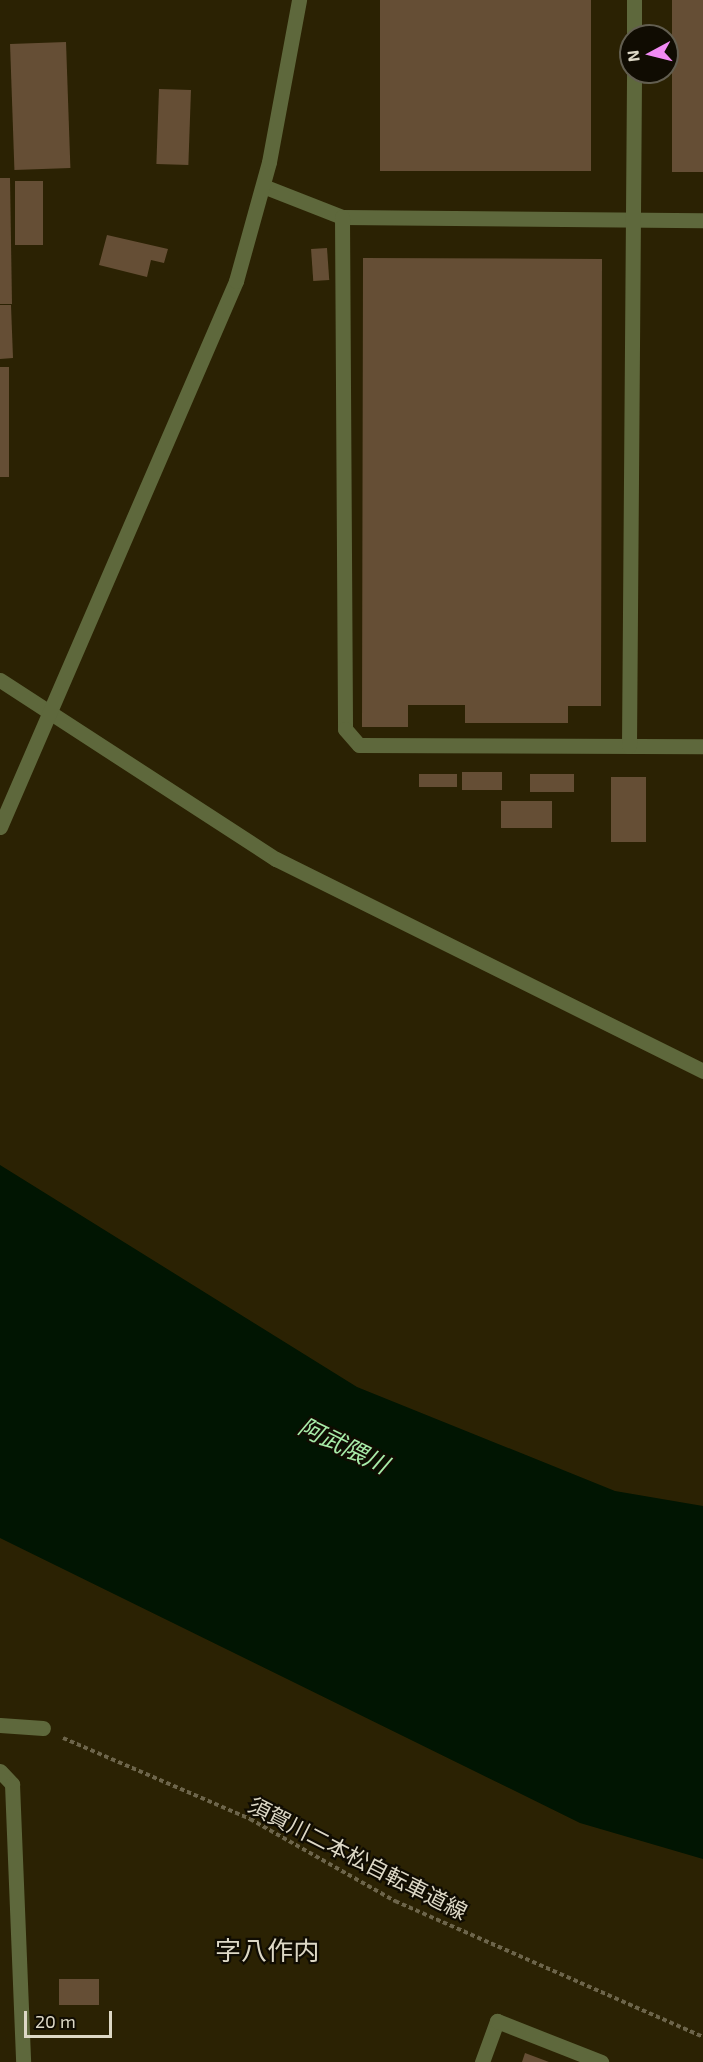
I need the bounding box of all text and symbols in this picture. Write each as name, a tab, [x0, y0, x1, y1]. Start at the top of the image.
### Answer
north arrow	[619, 24, 679, 84]
text: N	[622, 49, 643, 63]
water label: 阿武隈川	[295, 1411, 393, 1479]
street label: 須賀川二本松自転車道線	[244, 1791, 472, 1925]
district label: 字八作内	[215, 1934, 319, 1966]
scale bar	[27, 1999, 116, 2037]
text: 20 m	[35, 2010, 76, 2032]

